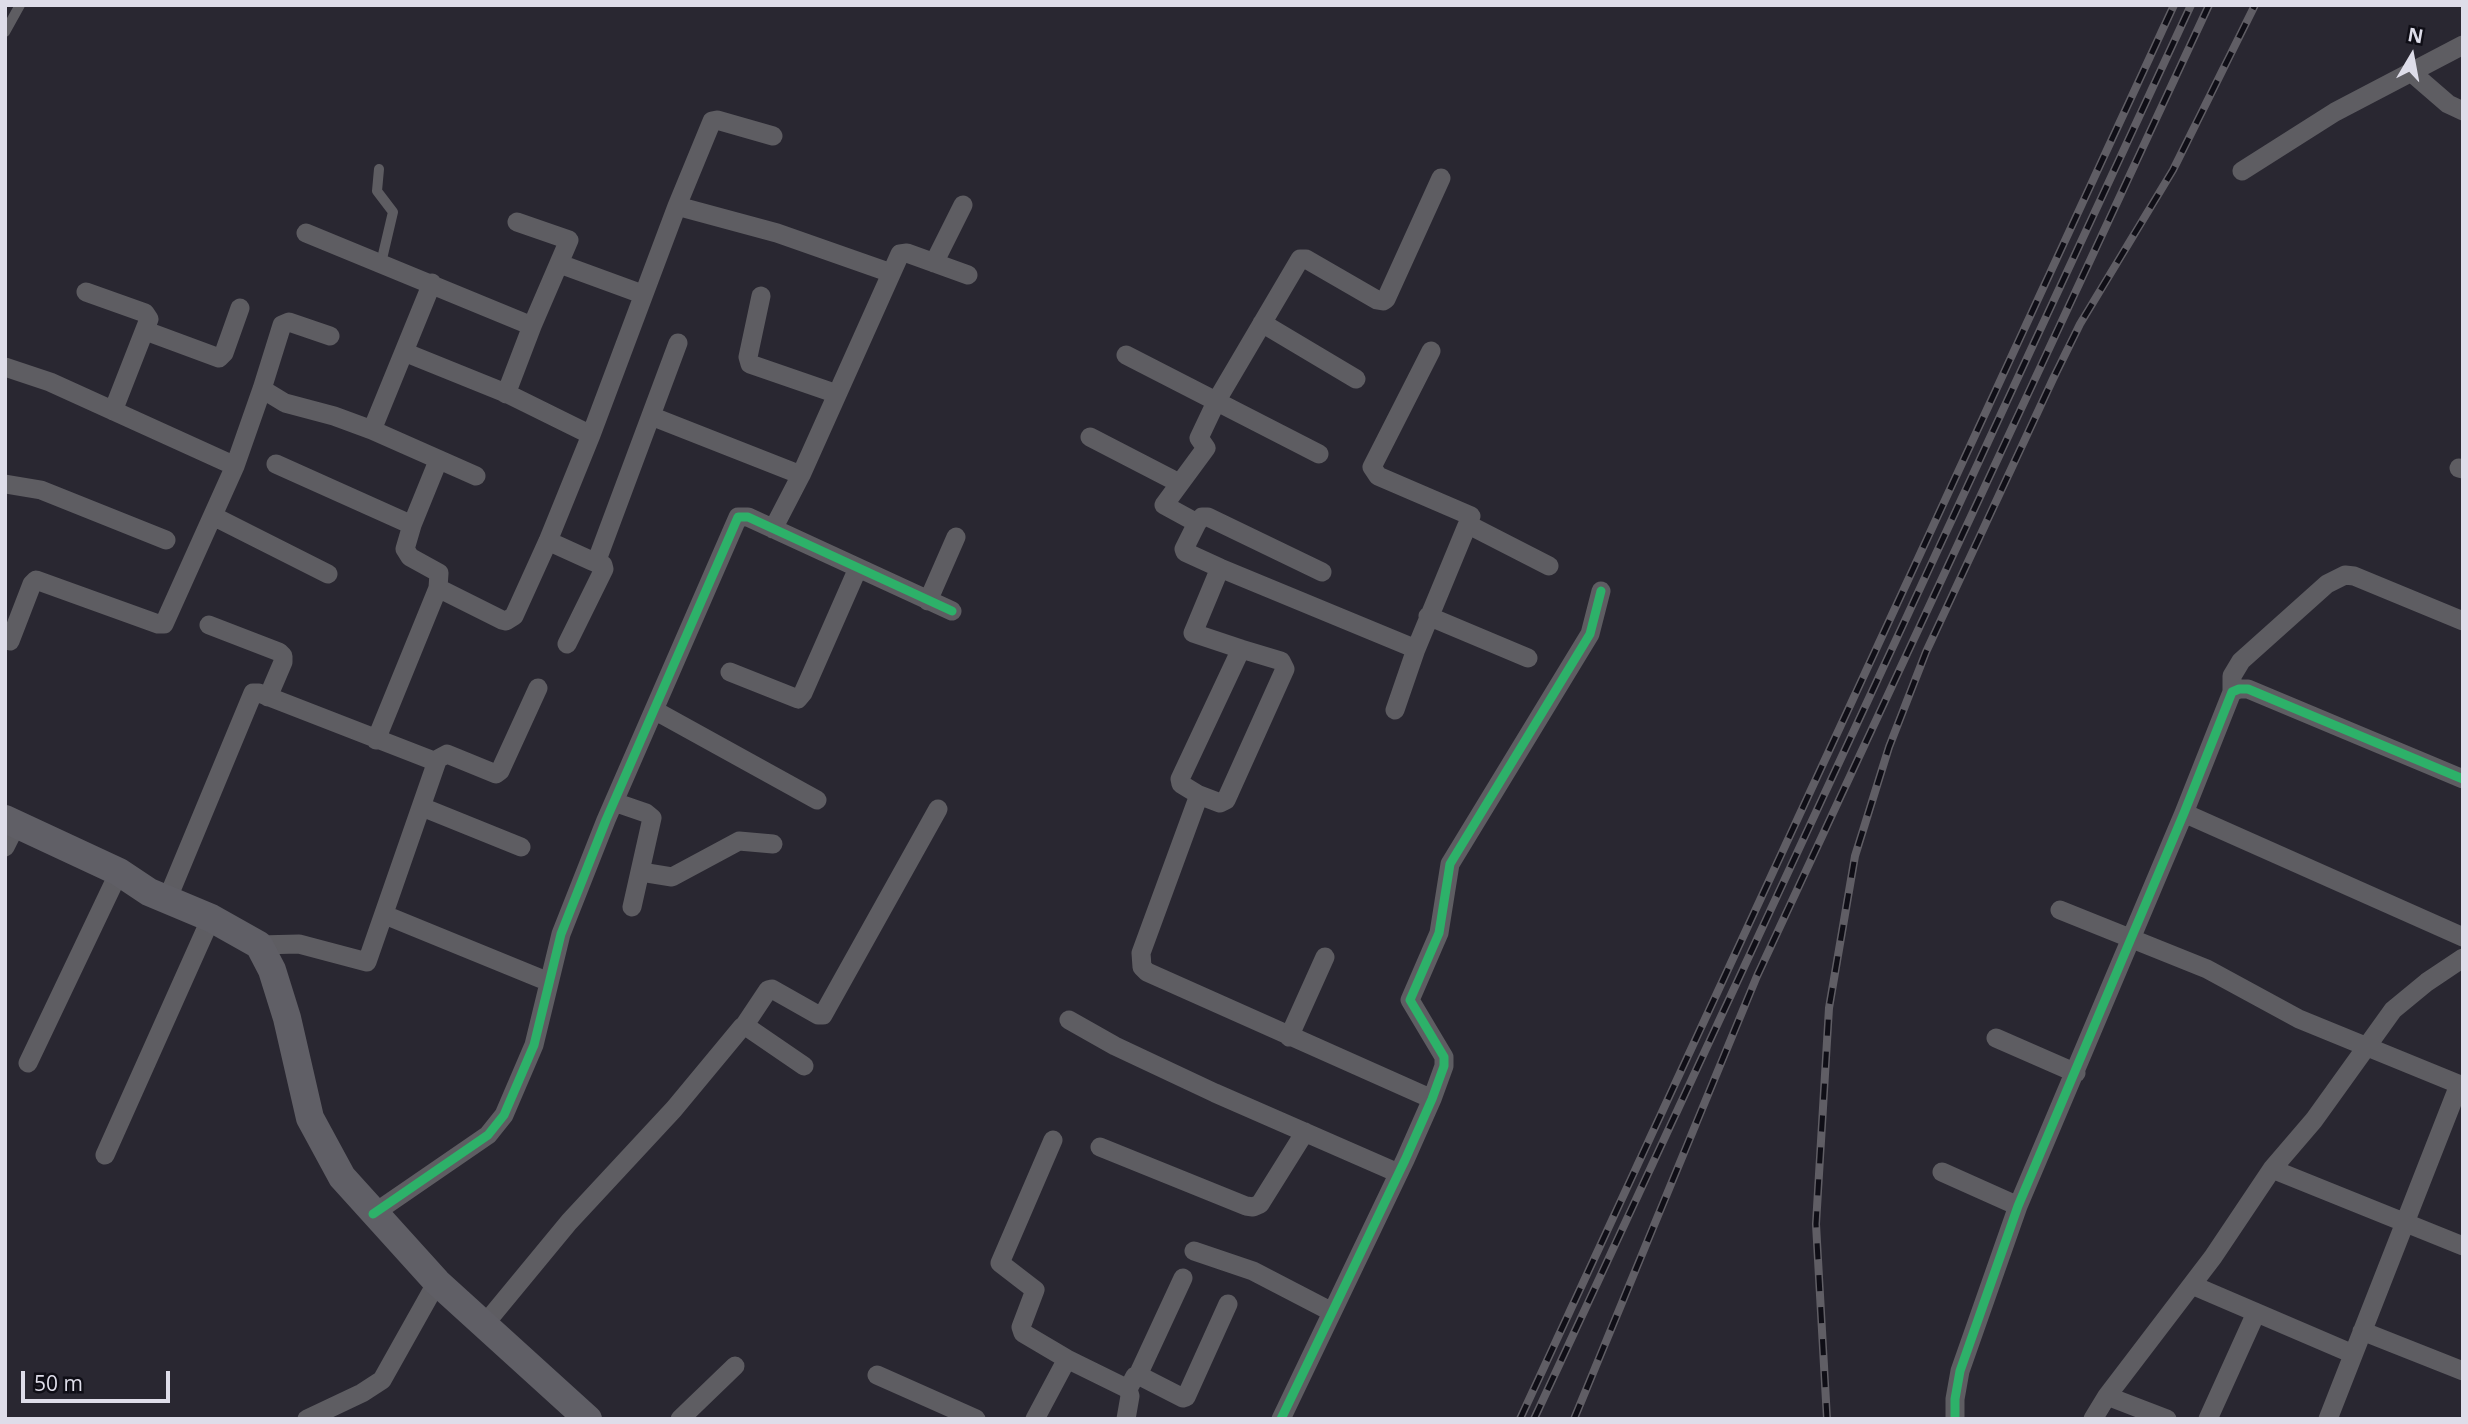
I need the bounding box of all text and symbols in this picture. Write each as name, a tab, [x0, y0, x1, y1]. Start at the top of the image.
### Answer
north arrow	[2377, 21, 2447, 91]
text: N	[2406, 21, 2426, 49]
scale bar	[24, 1358, 173, 1402]
text: 50 m	[34, 1369, 83, 1397]

